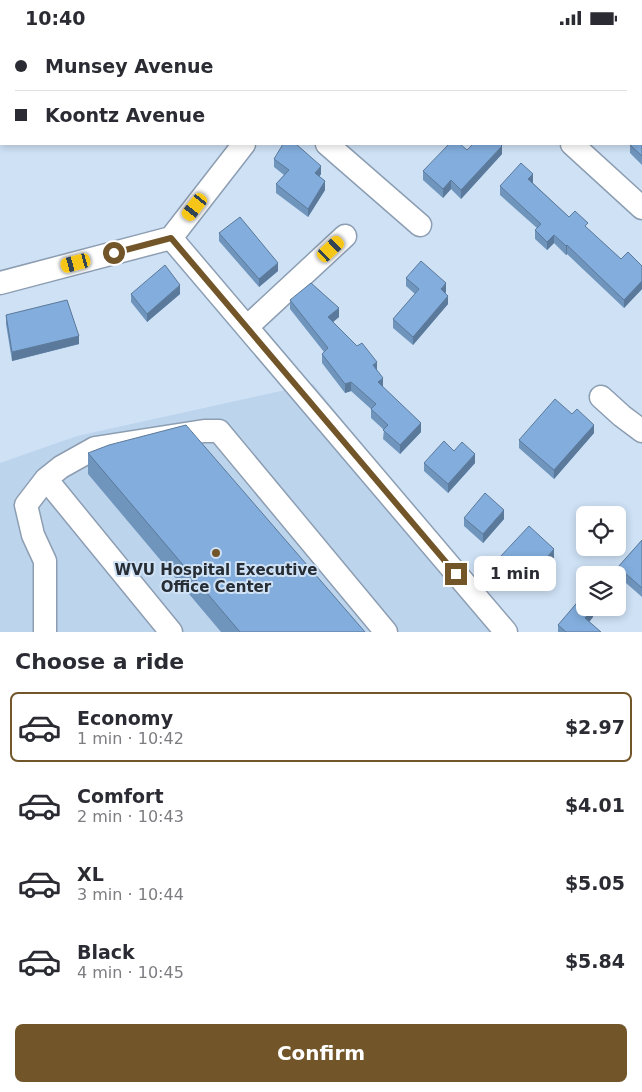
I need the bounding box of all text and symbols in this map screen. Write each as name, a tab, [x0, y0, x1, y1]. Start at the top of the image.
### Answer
text: 10:40	[25, 7, 85, 29]
text: Munsey Avenue	[45, 55, 213, 77]
text: Koontz Avenue	[45, 104, 205, 126]
car	[179, 191, 210, 223]
car	[314, 233, 347, 265]
route start	[103, 242, 125, 264]
car	[59, 252, 92, 274]
map controls	[576, 506, 626, 616]
button: locate	[576, 506, 626, 556]
marker: WVU Hospital Executive Office Center	[210, 547, 222, 559]
callout: 1 min	[474, 557, 556, 591]
place label: WVU Hospital Executive Office Center	[115, 561, 317, 596]
route end	[445, 563, 467, 585]
text: 1 min	[490, 564, 540, 583]
button: layers	[576, 566, 626, 616]
text: Choose a ride	[15, 649, 184, 674]
icon: car	[17, 705, 62, 750]
text: Economy	[77, 707, 173, 729]
text: $2.97	[565, 716, 625, 738]
text: 1 min · 10:42	[77, 729, 184, 748]
icon: car	[17, 783, 62, 828]
text: Comfort	[77, 785, 164, 807]
text: $4.01	[565, 794, 625, 816]
text: 2 min · 10:43	[77, 807, 184, 826]
icon: car	[17, 861, 62, 906]
text: XL	[77, 863, 104, 885]
text: $5.05	[565, 872, 625, 894]
text: 3 min · 10:44	[77, 885, 184, 904]
icon: car	[17, 939, 62, 984]
text: Black	[77, 941, 135, 963]
text: $5.84	[565, 950, 625, 972]
text: 4 min · 10:45	[77, 963, 184, 982]
button: Confirm	[15, 1024, 627, 1082]

